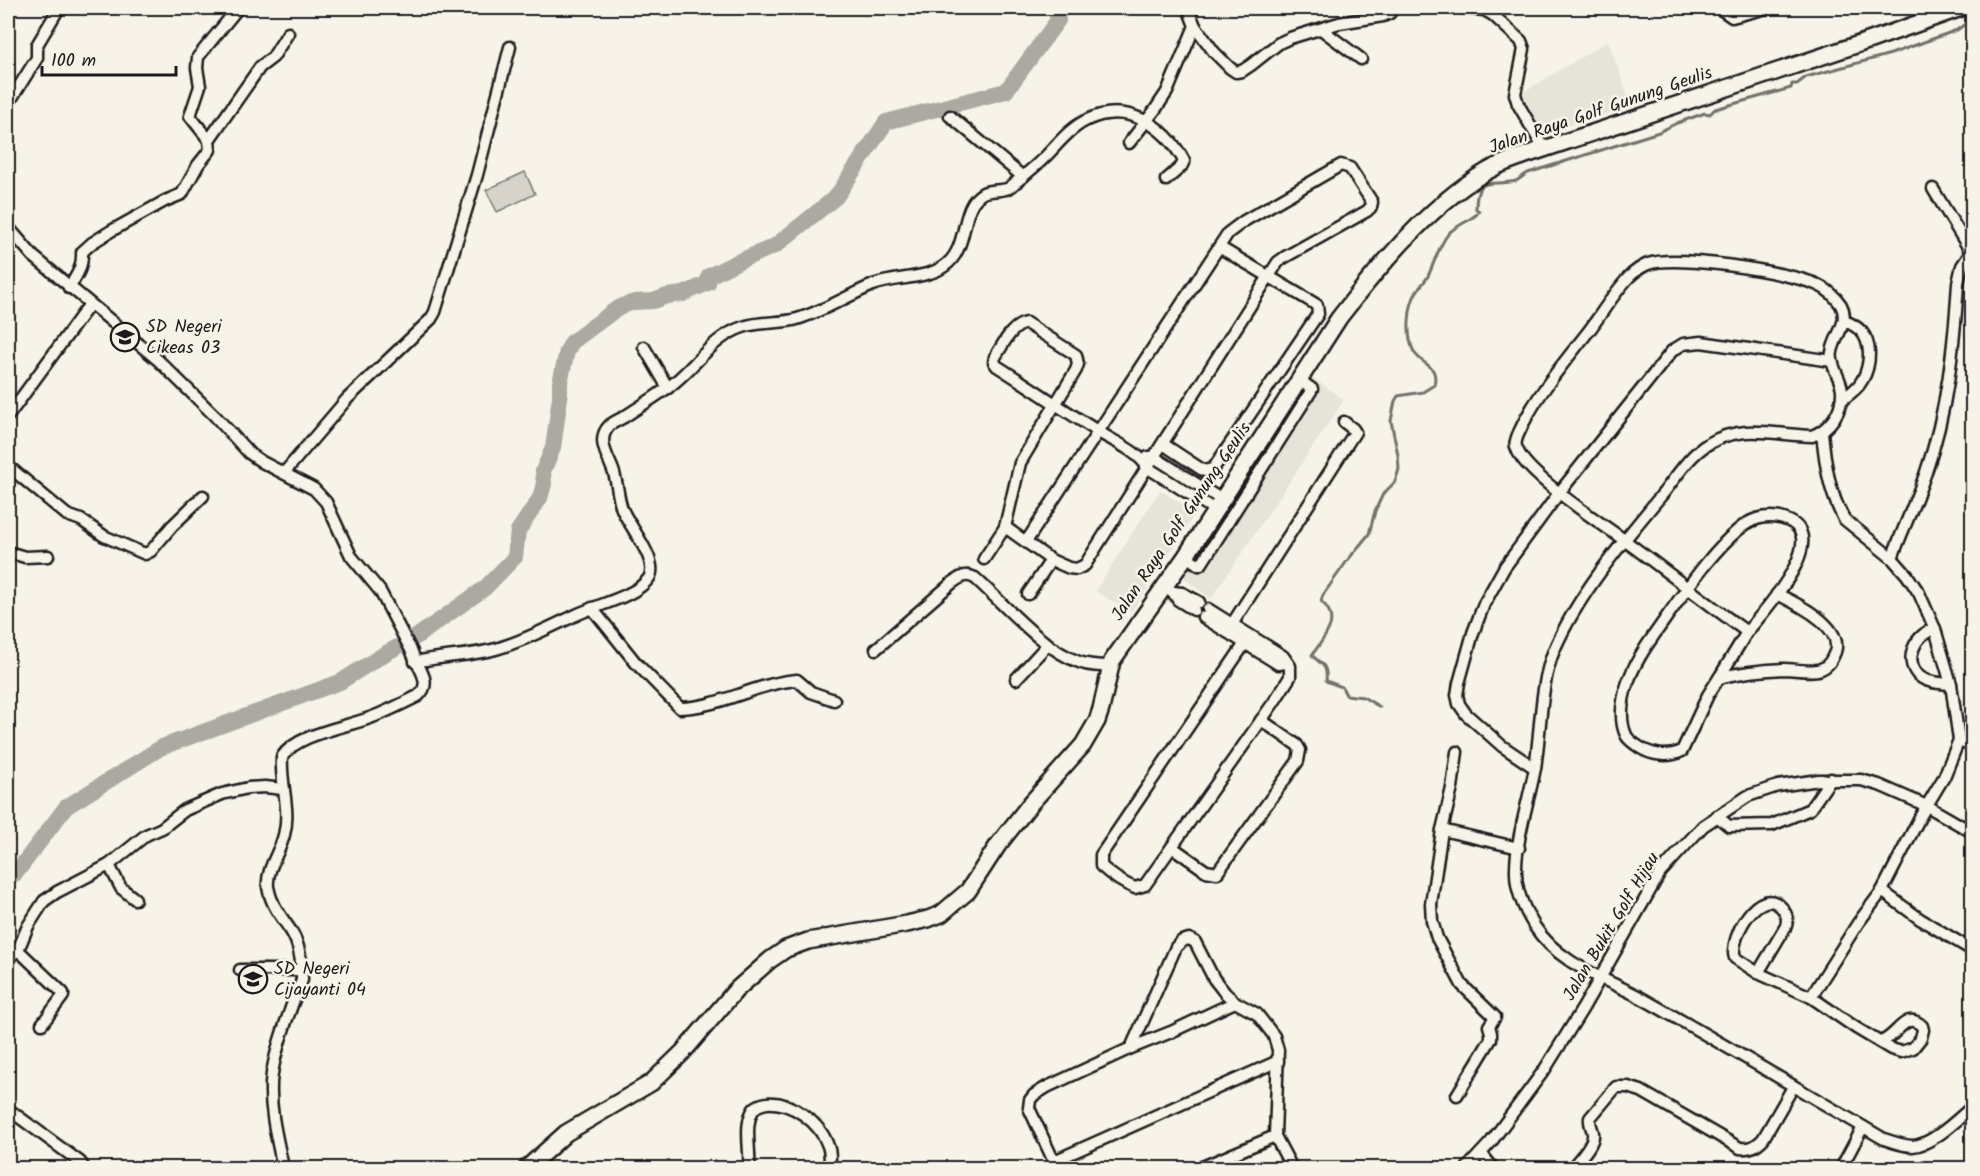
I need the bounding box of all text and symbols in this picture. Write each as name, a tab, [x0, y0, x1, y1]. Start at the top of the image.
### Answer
scale bar	[42, 39, 176, 77]
text: 100 m	[51, 47, 96, 76]
street label: Jalan Raya Golf Gunung Geulis	[1485, 59, 1717, 163]
place label: SD Negeri Cikeas 03	[146, 313, 222, 363]
school or university icon: SD Negeri Cikeas 03	[109, 321, 141, 353]
street label: Jalan Raya Golf Gunung Geulis	[1104, 416, 1260, 627]
street label: Jalan Bukit Golf Hijau	[1556, 847, 1668, 1007]
place label: SD Negeri Cijayanti 04	[274, 955, 366, 1005]
school or university icon: SD Negeri Cijayanti 04	[237, 963, 269, 995]

